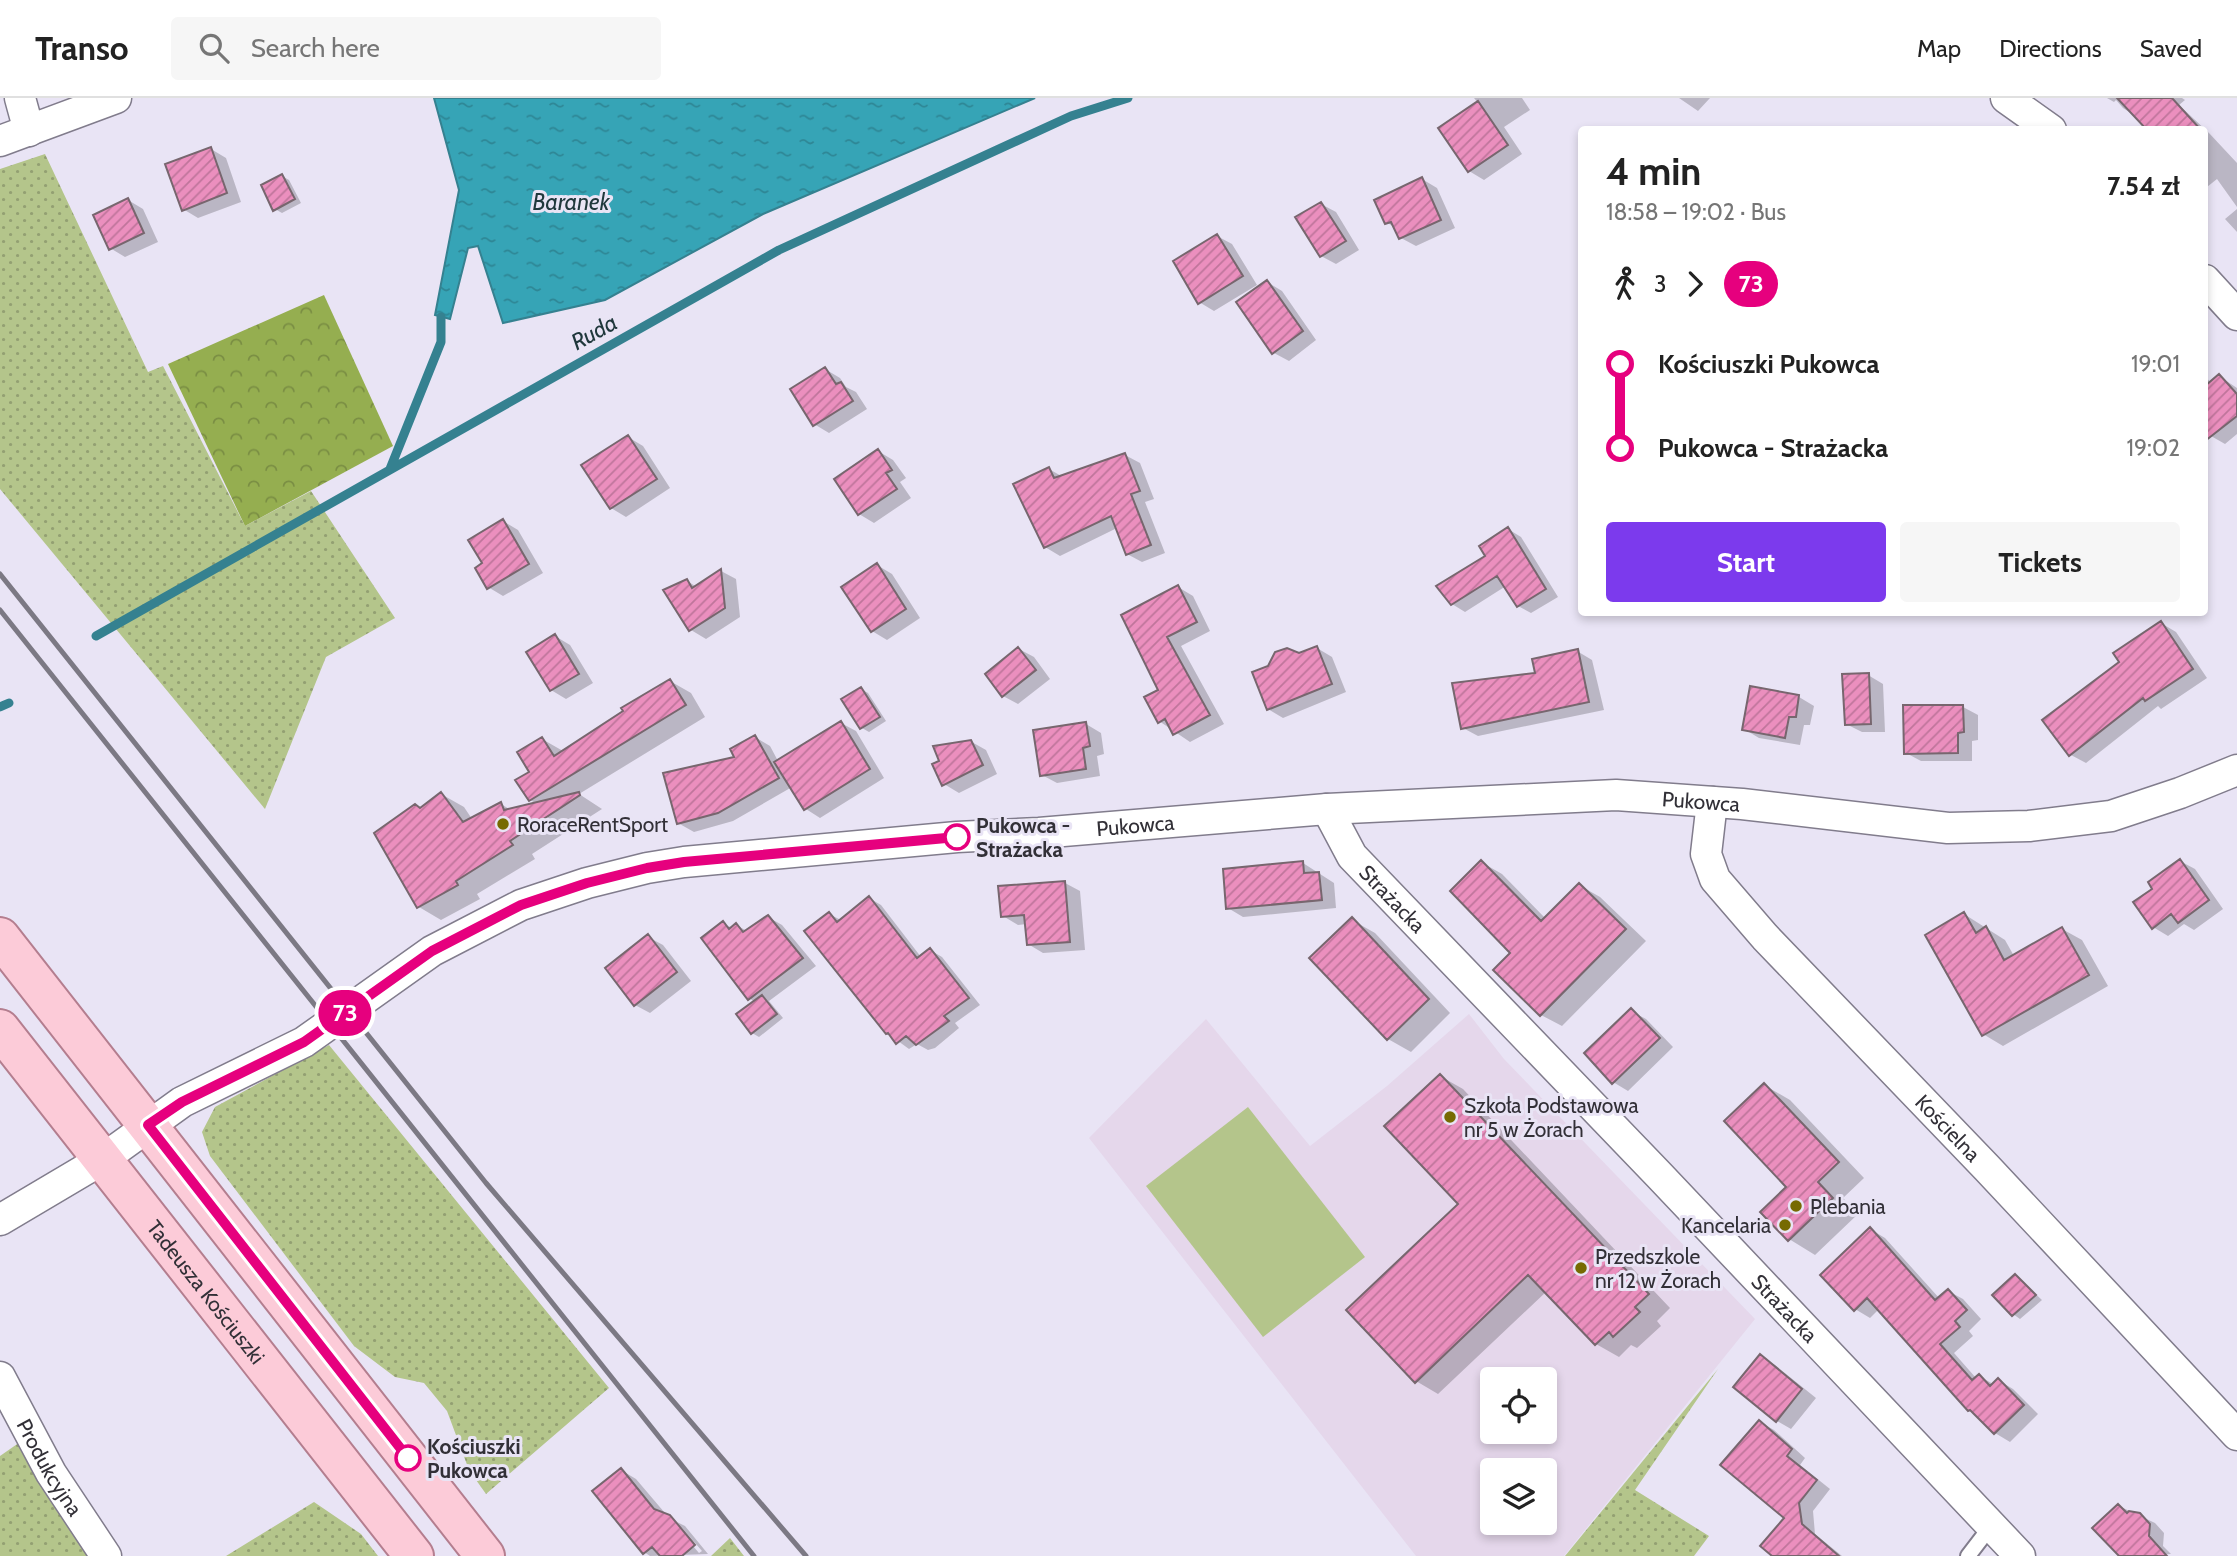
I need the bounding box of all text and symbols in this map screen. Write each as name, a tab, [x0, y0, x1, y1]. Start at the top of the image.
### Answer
search box	[171, 17, 661, 80]
text: Transo	[35, 28, 129, 68]
icon: search	[195, 29, 233, 67]
text: Search here	[251, 32, 380, 64]
text: Map	[1917, 34, 1961, 63]
text: Directions	[1999, 34, 2102, 63]
text: Saved	[2140, 34, 2202, 63]
text: 4 min	[1606, 148, 1701, 195]
text: 7.54 zł	[2107, 170, 2180, 202]
water label: Baranek	[533, 188, 611, 216]
text: 18:58 – 19:02 · Bus	[1606, 198, 1786, 226]
icon: walk	[1606, 265, 1644, 303]
icon: forward	[1676, 265, 1714, 303]
text: 73	[1738, 269, 1764, 298]
text: 3	[1654, 270, 1666, 298]
water label: Ruda	[566, 308, 622, 356]
text: Kościuszki Pukowca	[1658, 348, 1880, 380]
text: 19:01	[2131, 350, 2180, 378]
text: Pukowca - Strażacka	[1658, 432, 1888, 464]
text: 19:02	[2127, 434, 2180, 462]
button: Start	[1606, 522, 1886, 602]
button: Tickets	[1900, 522, 2180, 602]
street label: Pukowca	[1661, 786, 1741, 816]
street label: Pukowca	[1095, 809, 1175, 841]
place label: RoraceRentSport	[517, 812, 668, 837]
place label: Pukowca - Strażacka	[976, 813, 1070, 862]
marker: RoraceRentSport	[495, 816, 511, 832]
marker: Pukowca - Strażacka	[944, 824, 970, 850]
street label: Strażacka	[1354, 859, 1431, 937]
line badge: 73	[314, 990, 376, 1036]
text: 73	[332, 998, 358, 1027]
street label: Kościelna	[1911, 1089, 1986, 1166]
place label: Szkoła Podstawowa nr 5 w Żorach	[1464, 1093, 1638, 1142]
marker: Szkoła Podstawowa nr 5 w Żorach	[1442, 1109, 1458, 1125]
place label: Plebania	[1810, 1194, 1886, 1219]
marker: Plebania	[1788, 1198, 1804, 1214]
place label: Kancelaria	[1681, 1213, 1771, 1238]
street label: Tadeusza Kościuszki	[142, 1215, 270, 1369]
marker: Kancelaria	[1777, 1217, 1793, 1233]
place label: Przedszkole nr 12 w Żorach	[1595, 1244, 1721, 1293]
marker: Przedszkole nr 12 w Żorach	[1573, 1260, 1589, 1276]
street label: Strażacka	[1747, 1269, 1823, 1347]
map controls	[1480, 1367, 1557, 1535]
button: locate	[1480, 1367, 1557, 1444]
street label: Produkcyjna	[12, 1414, 88, 1520]
place label: Kościuszki Pukowca	[427, 1434, 521, 1483]
marker: Kościuszki Pukowca	[395, 1445, 421, 1471]
button: layers	[1480, 1458, 1557, 1535]

